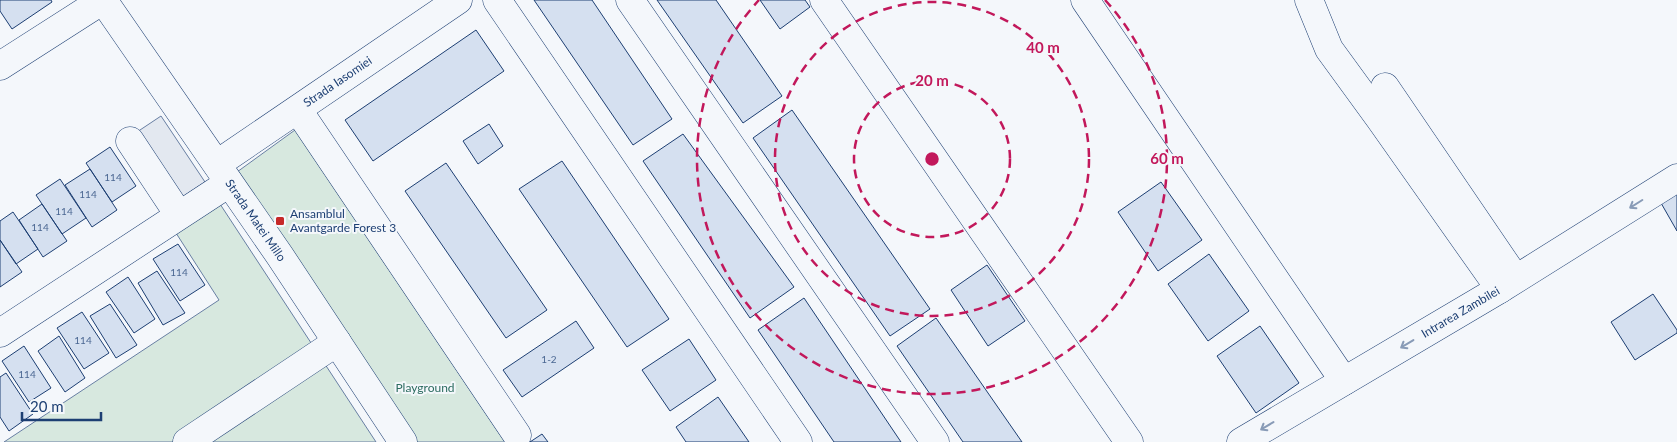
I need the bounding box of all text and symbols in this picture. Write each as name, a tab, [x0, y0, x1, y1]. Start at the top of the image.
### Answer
text: 40 m	[1026, 38, 1060, 56]
street label: Strada Iasomiei	[300, 53, 375, 110]
text: 20 m	[915, 71, 949, 89]
text: 60 m	[1150, 149, 1184, 167]
centre of rings	[923, 150, 941, 168]
house number: 114	[104, 171, 122, 183]
street label: Strada Matei Millo	[222, 176, 290, 264]
house number: 114	[79, 188, 97, 200]
one-way arrow	[1629, 200, 1643, 210]
house number: 114	[55, 205, 73, 217]
place label: Ansamblul Avantgarde Forest 3	[290, 206, 396, 235]
marker: Ansamblul Avantgarde Forest 3	[274, 215, 286, 227]
house number: 114	[31, 221, 49, 233]
house number: 114	[170, 266, 188, 278]
street label: Intrarea Zambilei	[1418, 283, 1502, 341]
house number: 114	[74, 334, 92, 346]
one-way arrow	[1401, 339, 1415, 349]
house number: 1-2	[541, 353, 557, 365]
house number: 114	[18, 368, 36, 380]
park label: Playground	[395, 380, 455, 395]
scale bar	[22, 390, 101, 422]
text: 20 m	[30, 397, 64, 415]
one-way arrow	[1261, 422, 1275, 432]

